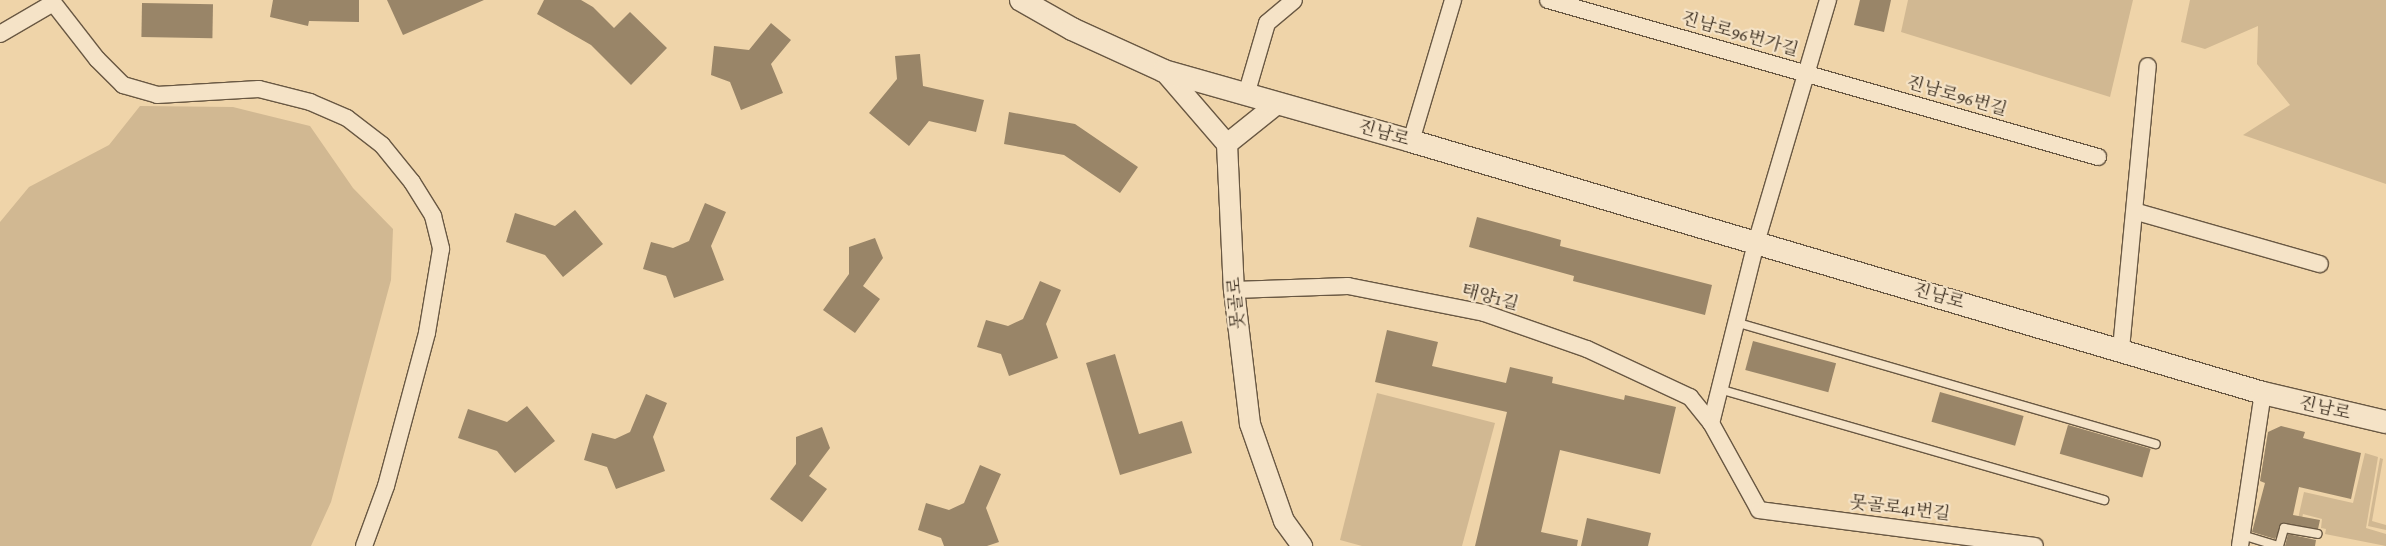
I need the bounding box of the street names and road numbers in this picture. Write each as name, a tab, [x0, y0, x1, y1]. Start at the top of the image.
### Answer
street label: 진남로96번가길	[1679, 7, 1801, 61]
street label: 진남로96번길	[1904, 71, 2010, 121]
street label: 진남로	[1356, 115, 1412, 151]
street label: 못골로	[1223, 276, 1249, 330]
street label: 진남로	[1911, 278, 1967, 314]
street label: 태양1길	[1459, 279, 1521, 315]
street label: 진남로	[2297, 392, 2353, 424]
street label: 못골로41번길	[1848, 491, 1952, 525]

